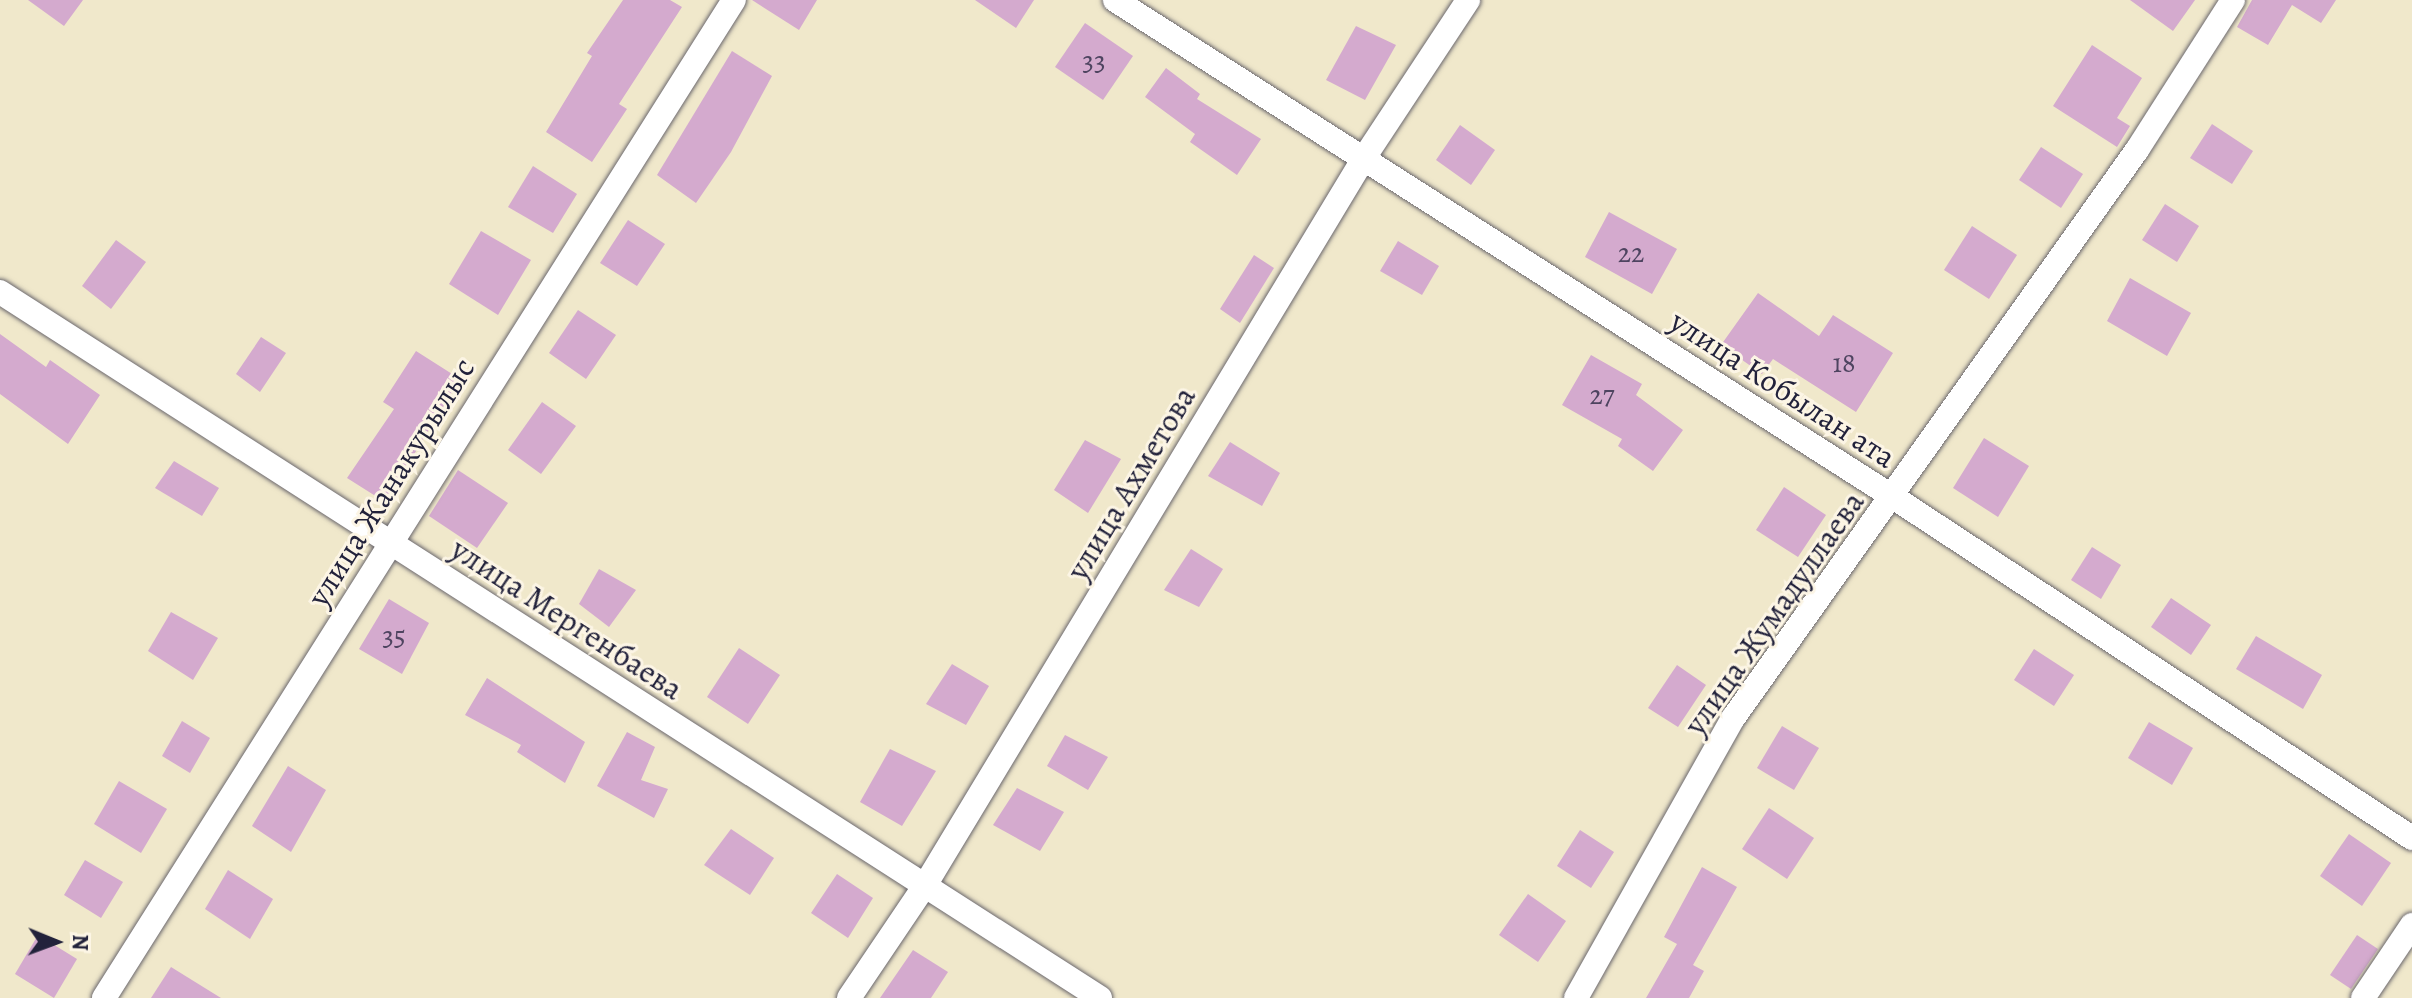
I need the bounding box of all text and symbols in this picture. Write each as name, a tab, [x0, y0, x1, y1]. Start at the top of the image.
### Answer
house number: 33	[1082, 44, 1106, 78]
house number: 22	[1618, 236, 1644, 270]
street label: улица Кобылан ата	[1663, 302, 1903, 476]
house number: 18	[1832, 346, 1856, 380]
street label: улица Жанакурылыс	[299, 351, 483, 613]
house number: 27	[1589, 378, 1615, 412]
street label: улица Ахметова	[1058, 379, 1204, 587]
street label: улица Жумадуллаева	[1676, 484, 1872, 742]
street label: улица Мергенбаева	[444, 530, 690, 708]
house number: 35	[382, 619, 406, 653]
north arrow	[16, 902, 96, 982]
text: N	[65, 934, 95, 951]

